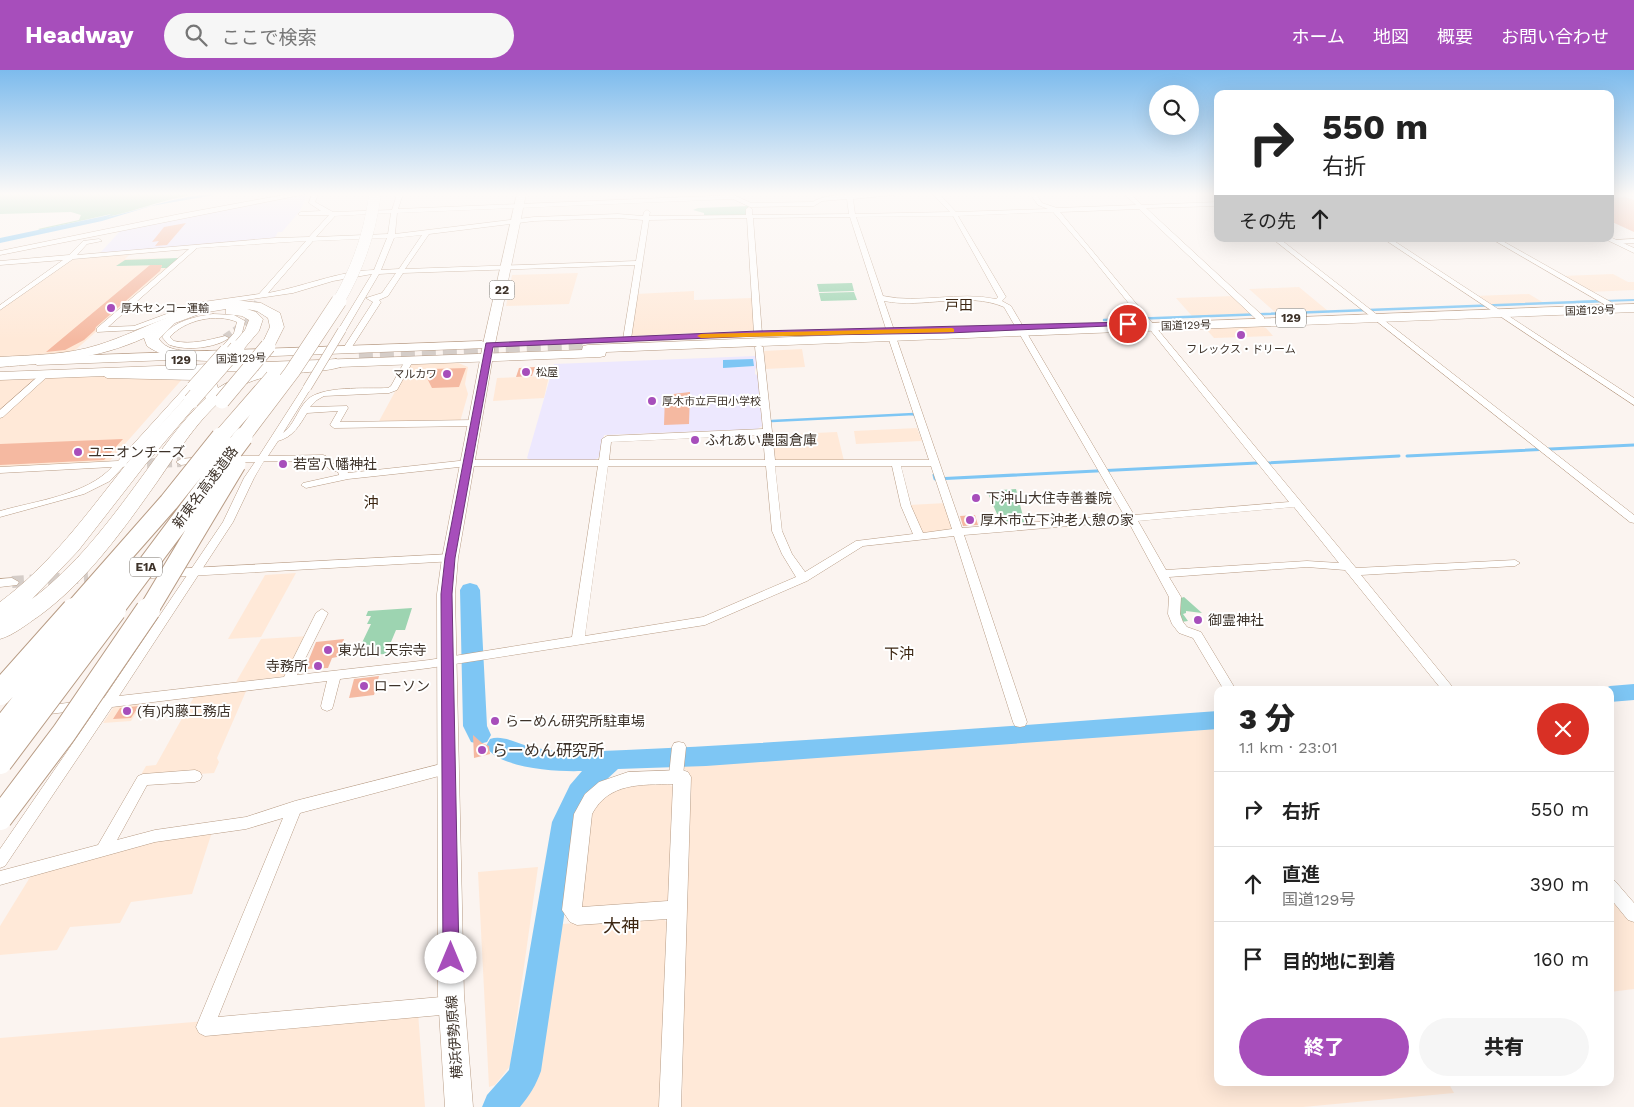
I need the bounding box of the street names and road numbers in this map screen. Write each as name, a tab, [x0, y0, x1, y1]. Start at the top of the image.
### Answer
road number: 22	[490, 280, 514, 300]
street label: 国道129号	[1565, 303, 1615, 318]
road number: 129	[1276, 308, 1306, 328]
street label: 国道129号	[1161, 318, 1211, 333]
road number: 129	[166, 350, 196, 370]
street label: 国道129号	[216, 351, 266, 366]
street label: 新東名高速道路	[169, 443, 241, 531]
road number: E1A	[130, 558, 162, 577]
street label: 横浜伊勢原線	[443, 995, 465, 1079]

